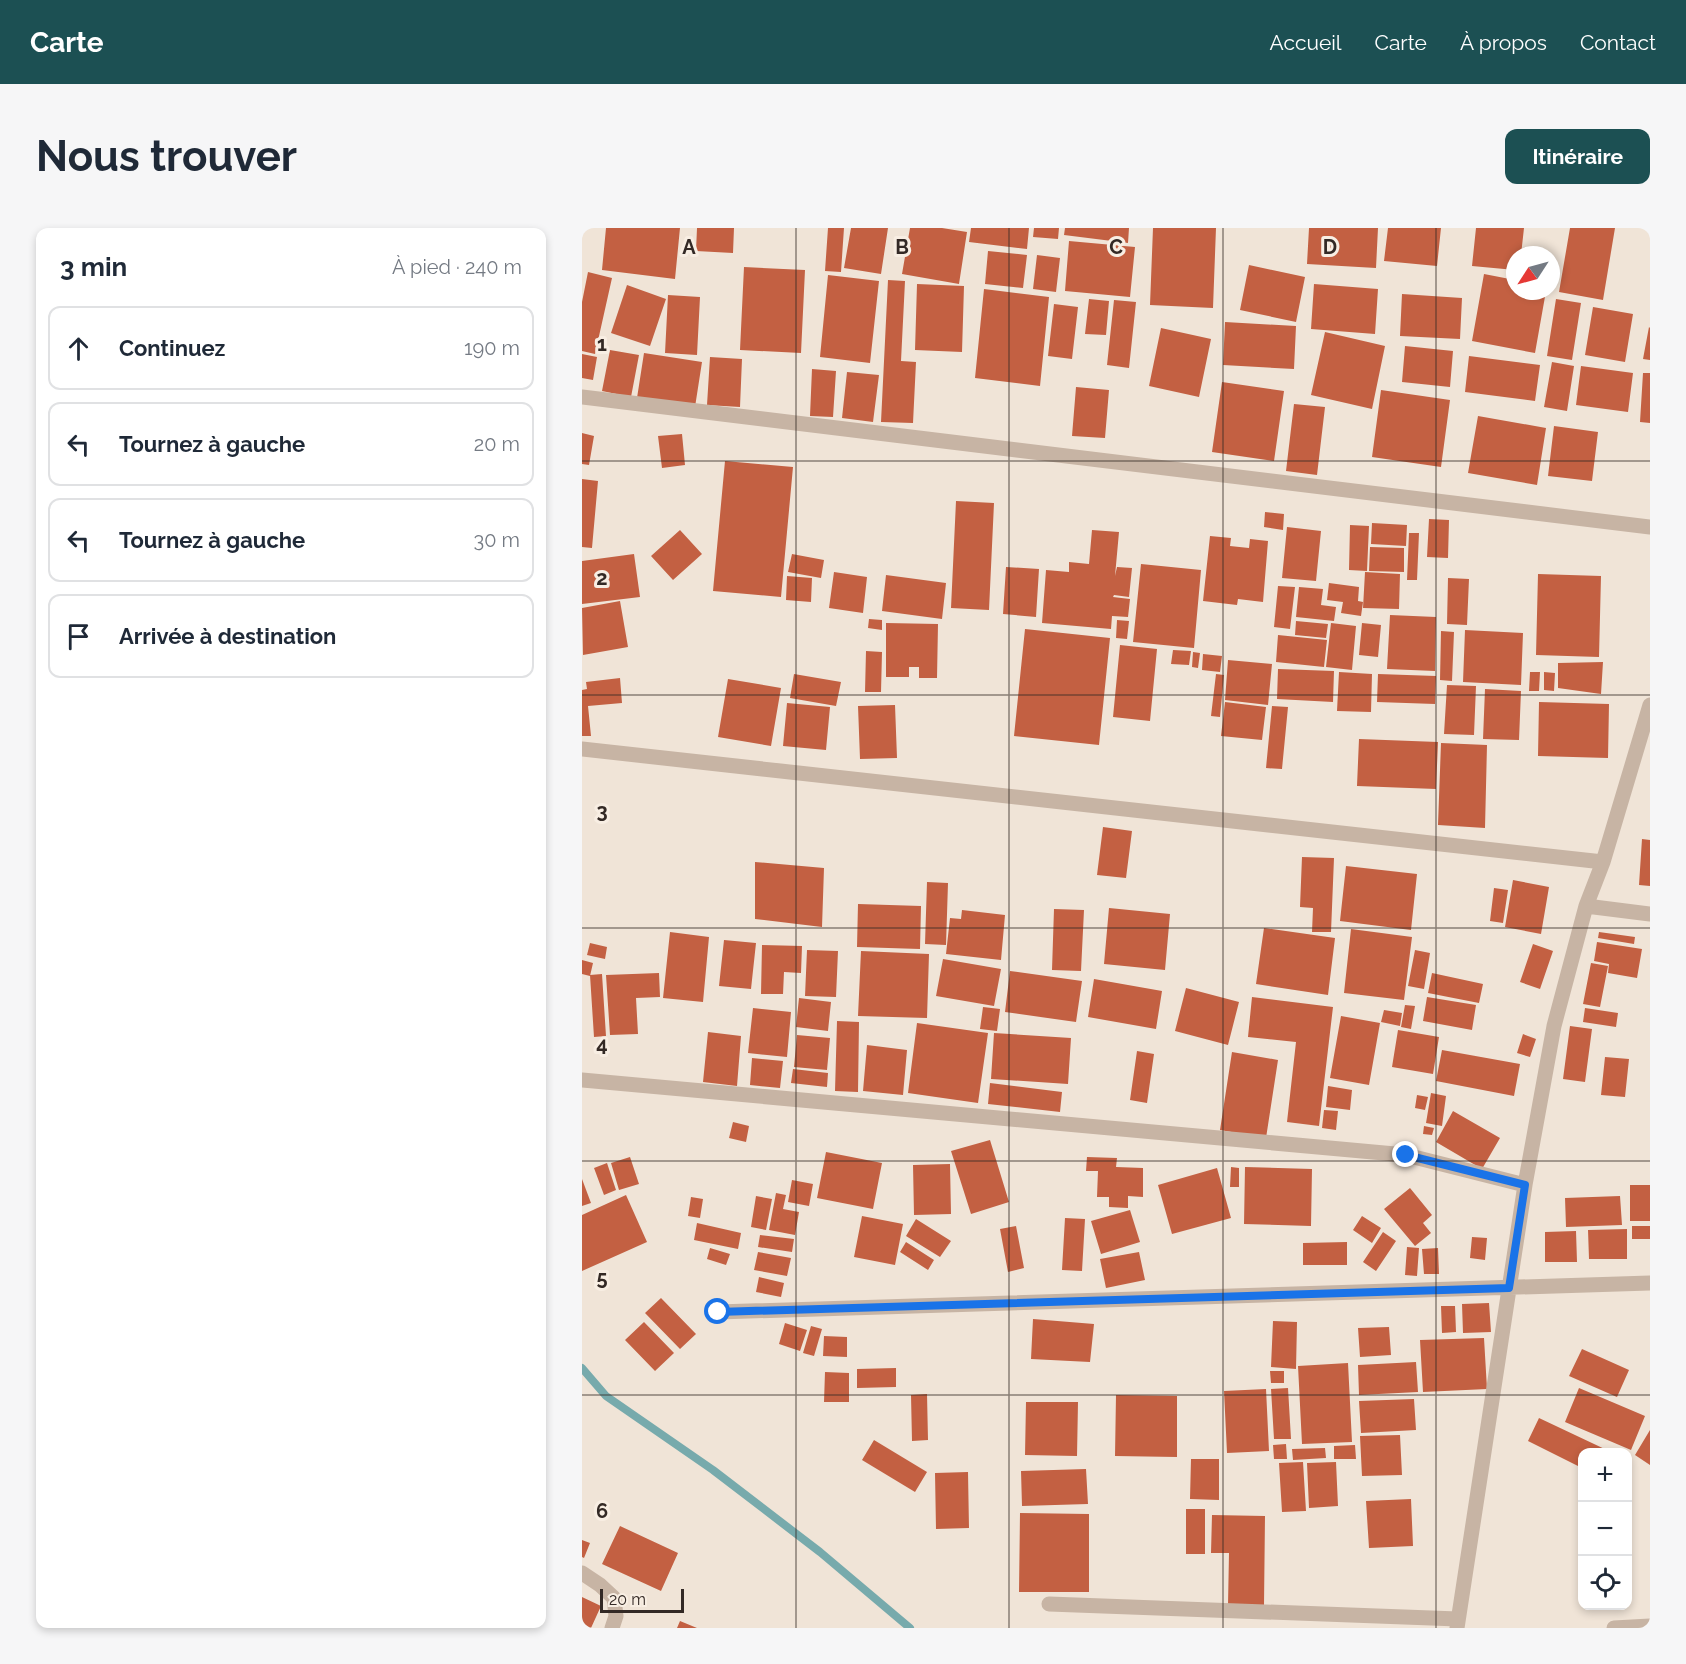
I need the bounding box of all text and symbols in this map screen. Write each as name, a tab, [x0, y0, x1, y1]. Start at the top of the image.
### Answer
text: Carte	[30, 26, 103, 59]
text: Accueil	[1270, 30, 1342, 55]
text: Carte	[1375, 30, 1427, 55]
text: À propos	[1460, 30, 1547, 55]
text: Contact	[1580, 30, 1656, 55]
button: Itinéraire	[1505, 129, 1650, 184]
text: Nous trouver	[36, 132, 297, 181]
text: A	[682, 235, 696, 259]
text: B	[895, 235, 909, 259]
text: C	[1109, 235, 1123, 259]
text: D	[1323, 235, 1337, 259]
north arrow	[1506, 246, 1560, 300]
text: 3 min	[60, 252, 127, 282]
text: À pied · 240 m	[392, 255, 522, 279]
icon: ahead	[62, 332, 95, 365]
text: 1	[597, 332, 607, 356]
text: Continuez	[119, 335, 225, 361]
text: 190 m	[464, 336, 520, 360]
icon: left	[62, 428, 95, 461]
text: Tournez à gauche	[119, 431, 305, 457]
text: 20 m	[474, 432, 520, 456]
icon: left	[62, 524, 95, 557]
text: Tournez à gauche	[119, 527, 305, 553]
text: 30 m	[474, 528, 520, 552]
text: 2	[596, 566, 608, 590]
icon: arrive	[62, 620, 95, 653]
text: Arrivée à destination	[119, 623, 336, 649]
text: 3	[596, 799, 608, 823]
text: 4	[596, 1032, 608, 1056]
route end	[1392, 1141, 1418, 1167]
text: 5	[596, 1266, 608, 1290]
route start	[704, 1298, 730, 1324]
map controls	[1578, 1448, 1632, 1610]
button: +	[1578, 1448, 1632, 1502]
text: 6	[596, 1499, 608, 1523]
button: −	[1578, 1502, 1632, 1556]
button: locate	[1578, 1556, 1632, 1610]
scale bar	[600, 1586, 684, 1614]
text: 20 m	[609, 1590, 646, 1609]

